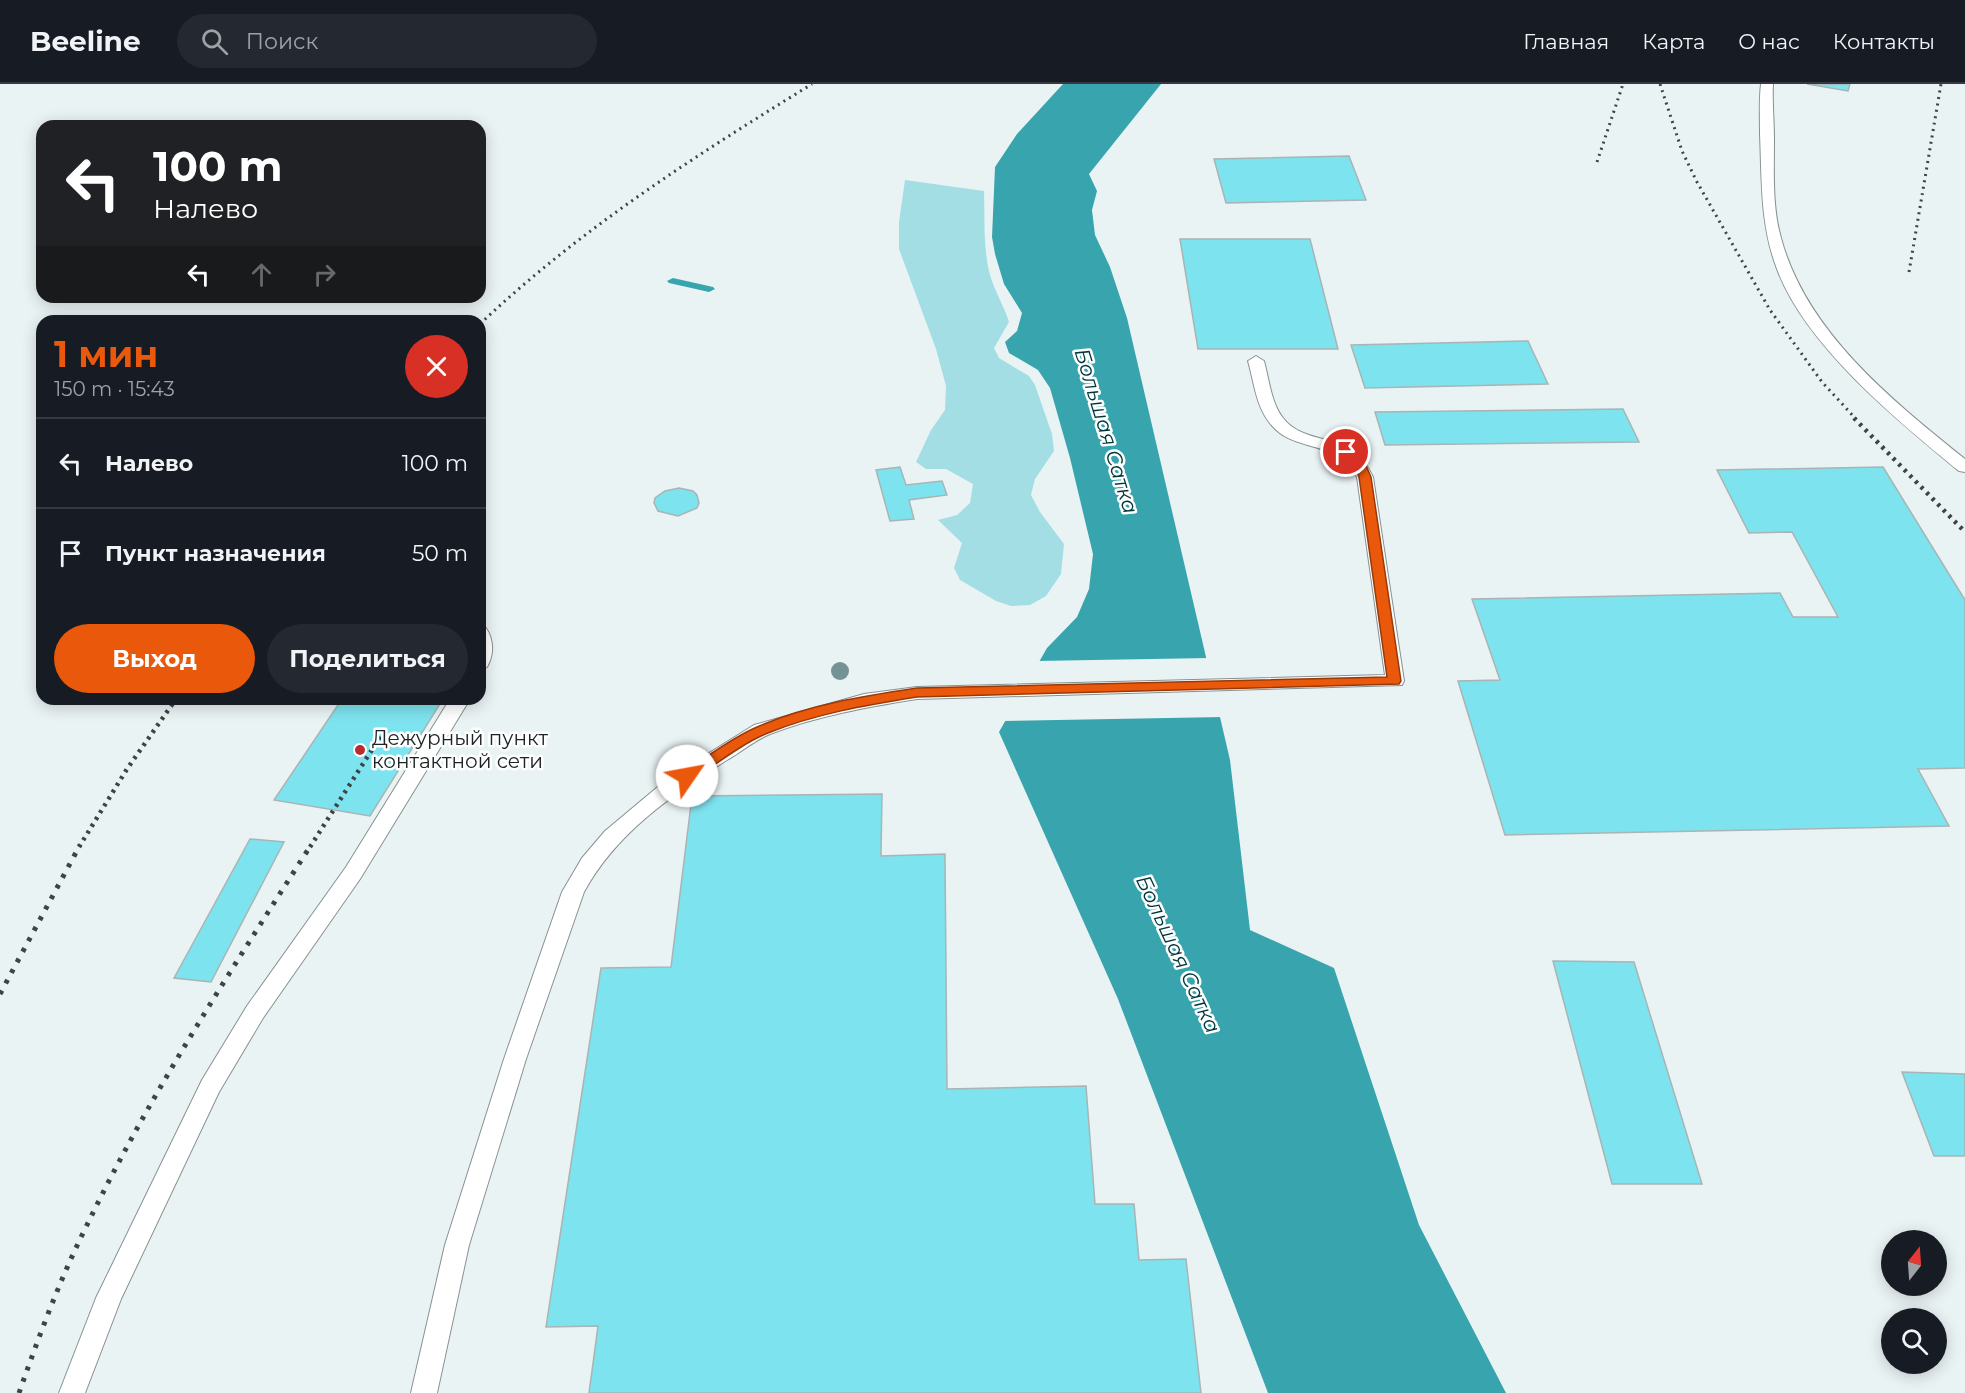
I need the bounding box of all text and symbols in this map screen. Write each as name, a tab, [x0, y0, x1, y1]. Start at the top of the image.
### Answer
search box	[177, 14, 597, 68]
text: Beeline	[30, 24, 141, 58]
icon: search	[198, 25, 231, 58]
text: Поиск	[246, 28, 318, 55]
text: Главная	[1523, 29, 1609, 54]
text: Карта	[1642, 29, 1705, 54]
text: О нас	[1738, 29, 1800, 54]
text: Контакты	[1833, 29, 1935, 54]
text: 100 m	[153, 140, 282, 192]
icon: left	[54, 144, 132, 222]
text: Налево	[153, 192, 258, 225]
icon: left	[182, 258, 215, 291]
icon: ahead	[245, 258, 278, 291]
icon: right	[308, 258, 341, 291]
text: 1 мин	[54, 332, 158, 376]
button: close	[405, 335, 468, 398]
water label: Большая Сатка	[1069, 345, 1144, 517]
text: 150 m · 15:43	[54, 377, 175, 401]
pin	[1320, 426, 1371, 477]
icon: arrive	[1329, 435, 1362, 468]
icon: left	[54, 447, 87, 480]
text: Налево	[105, 450, 193, 477]
text: 100 m	[402, 450, 468, 477]
icon: arrive	[54, 537, 87, 570]
text: Пункт назначения	[105, 540, 326, 567]
text: 50 m	[412, 540, 468, 567]
button: Выход	[54, 624, 255, 693]
button: Поделиться	[267, 624, 468, 693]
place label: Дежурный пункт контактной сети	[372, 726, 548, 773]
marker: Дежурный пункт контактной сети	[353, 743, 367, 757]
position arrow	[655, 744, 719, 808]
water label: Большая Сатка	[1131, 871, 1226, 1037]
north arrow	[1881, 1230, 1947, 1296]
map controls	[1881, 1230, 1947, 1374]
button: search	[1881, 1308, 1947, 1374]

